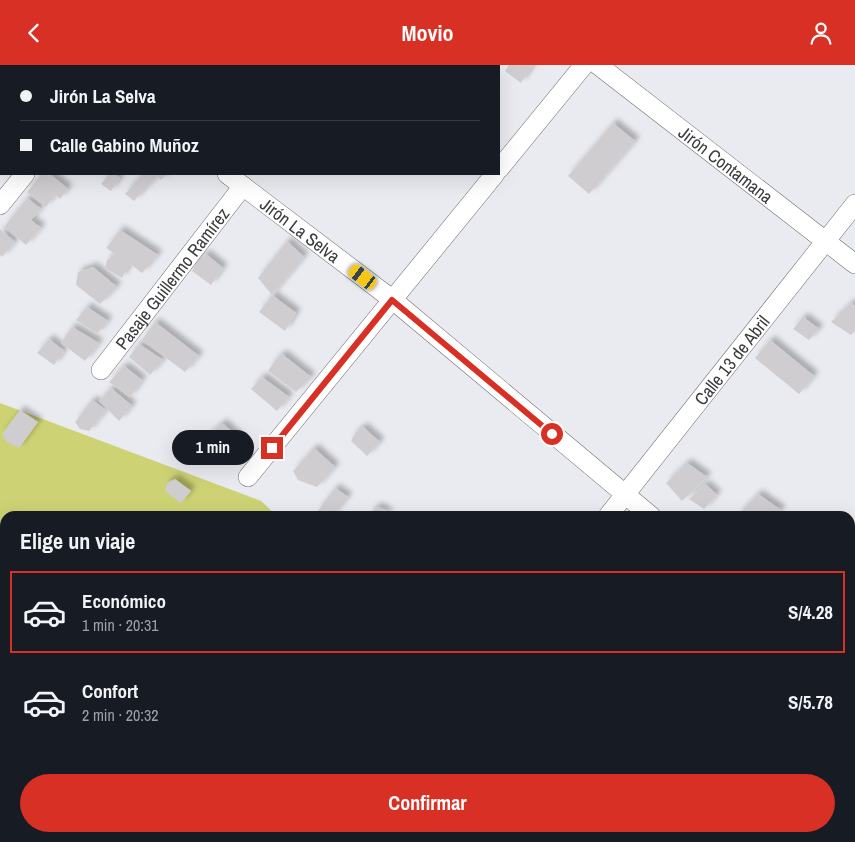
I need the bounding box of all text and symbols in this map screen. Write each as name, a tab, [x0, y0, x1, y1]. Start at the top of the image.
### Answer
text: Movio	[401, 18, 454, 48]
icon: back	[20, 19, 48, 47]
icon: person	[807, 19, 835, 47]
text: Jirón La Selva	[50, 83, 156, 109]
street label: Jirón Contamana	[674, 120, 779, 209]
text: Calle Gabino Muñoz	[50, 132, 199, 158]
street label: Jirón La Selva	[255, 191, 345, 268]
street label: Pasaje Guillermo Ramírez	[109, 202, 235, 354]
car	[346, 262, 379, 292]
street label: Calle 13 de Abril	[688, 310, 775, 410]
route start	[541, 423, 563, 445]
callout: 1 min	[172, 431, 254, 465]
text: 1 min	[196, 436, 230, 458]
route end	[261, 437, 283, 459]
text: Elige un viaje	[20, 526, 135, 556]
text: Económico	[82, 588, 166, 614]
icon: car	[22, 590, 67, 635]
text: S/4.28	[788, 599, 833, 625]
text: 1 min · 20:31	[82, 614, 159, 636]
text: Confort	[82, 678, 138, 704]
icon: car	[22, 680, 67, 725]
text: S/5.78	[788, 689, 833, 715]
text: 2 min · 20:32	[82, 704, 159, 726]
button: Confirmar	[20, 774, 835, 832]

